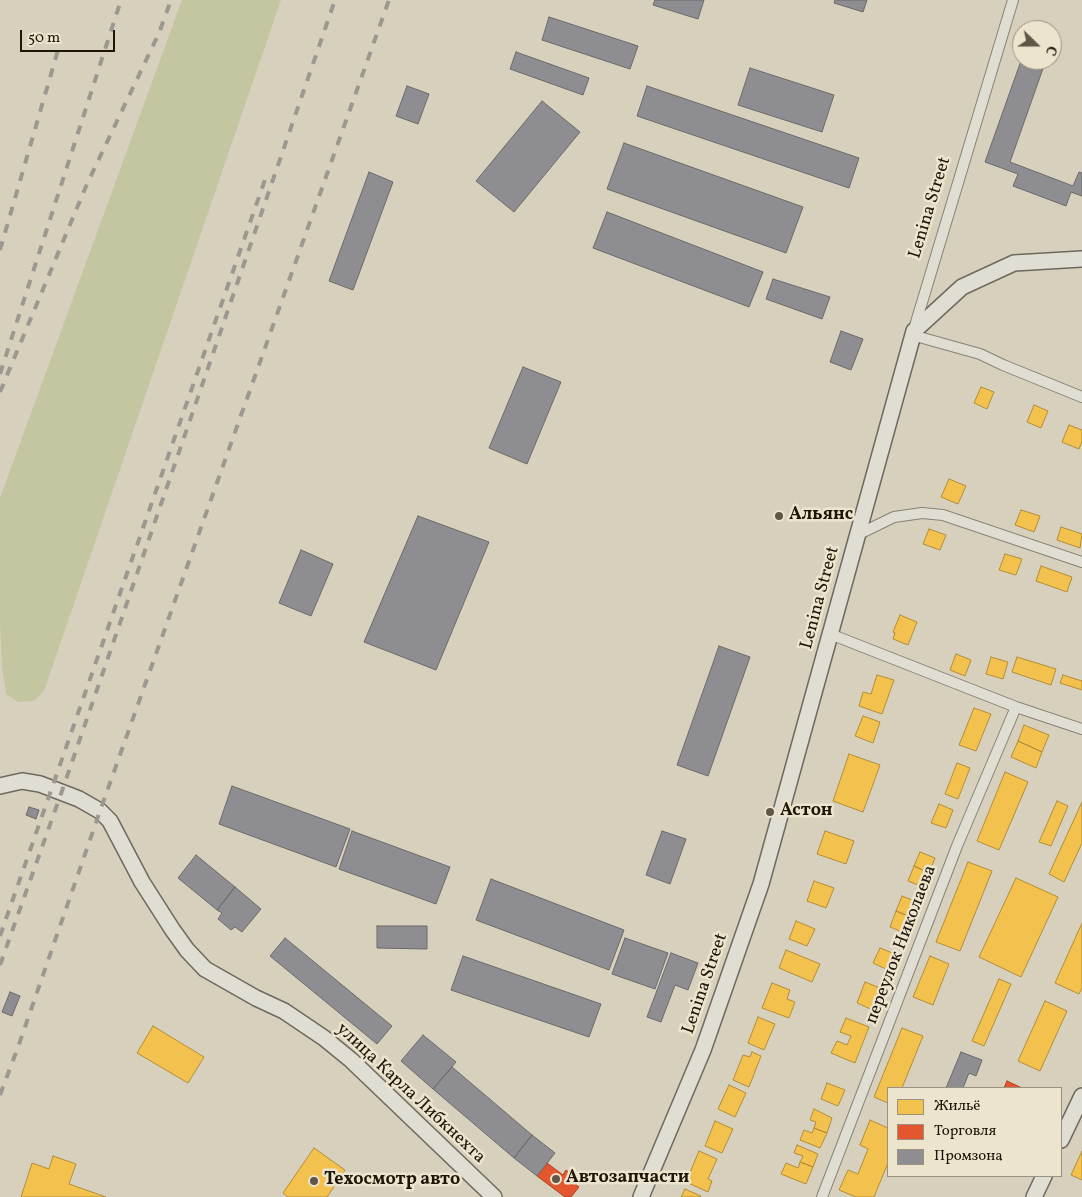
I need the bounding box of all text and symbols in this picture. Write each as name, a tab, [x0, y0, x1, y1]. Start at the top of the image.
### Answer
scale bar	[22, 20, 118, 52]
north arrow	[1012, 20, 1062, 70]
text: 50 m	[28, 28, 60, 49]
text: С	[1040, 43, 1061, 58]
street label: Lenina Street	[905, 155, 957, 261]
place label: Альянс	[789, 505, 853, 527]
marker: Альянс	[773, 510, 785, 522]
street label: Lenina Street	[797, 544, 845, 652]
place label: Астон	[780, 801, 833, 823]
marker: Астон	[764, 806, 776, 818]
street label: переулок Николаева	[862, 863, 942, 1027]
street label: Lenina Street	[679, 931, 733, 1037]
street label: улица Карла Либкнехта	[331, 1019, 489, 1169]
legend	[887, 1087, 1062, 1177]
text: Жильё	[934, 1096, 980, 1117]
text: Торговля	[934, 1121, 996, 1142]
text: Промзона	[934, 1146, 1003, 1167]
place label: Автозапчасти	[566, 1168, 689, 1190]
place label: Техосмотр авто	[324, 1170, 460, 1192]
marker: Автозапчасти	[550, 1173, 562, 1185]
marker: Техосмотр авто	[308, 1175, 320, 1187]

